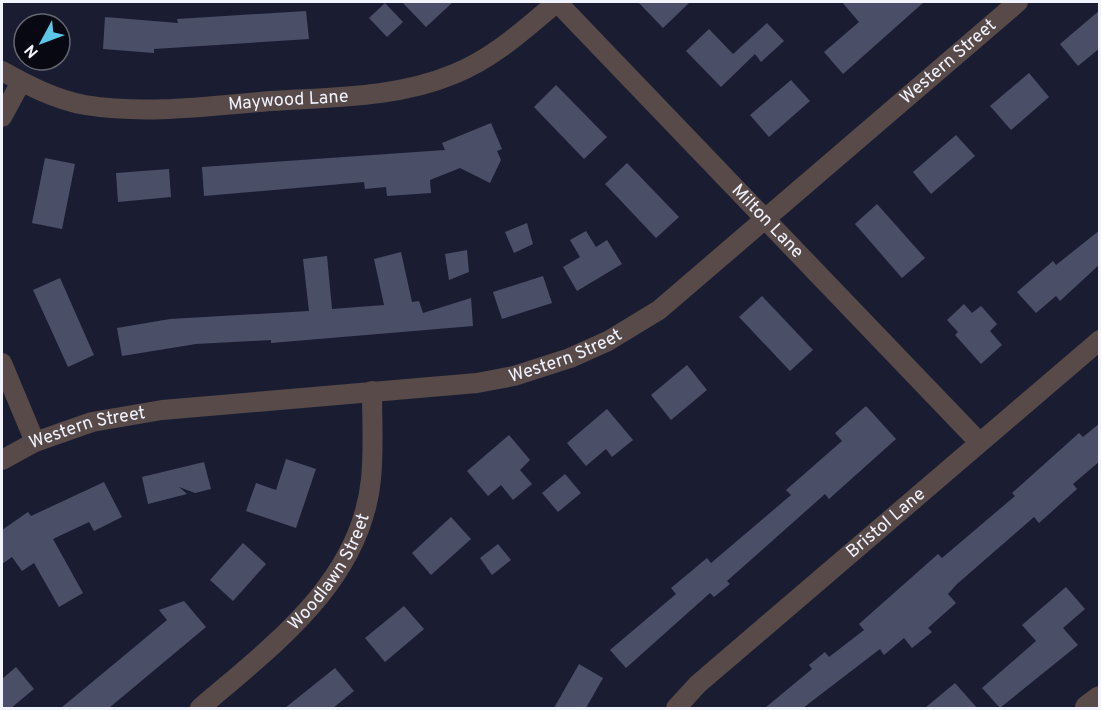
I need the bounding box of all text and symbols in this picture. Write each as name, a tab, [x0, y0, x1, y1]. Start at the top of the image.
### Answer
north arrow	[12, 12, 72, 72]
street label: Western Street	[895, 14, 1001, 110]
text: N	[21, 40, 44, 61]
street label: Maywood Lane	[227, 85, 349, 116]
street label: Milton Lane	[726, 179, 808, 264]
street label: Western Street	[506, 324, 627, 388]
street label: Western Street	[26, 402, 147, 455]
street label: Bristol Lane	[842, 483, 930, 563]
street label: Woodlawn Street	[283, 511, 375, 635]

